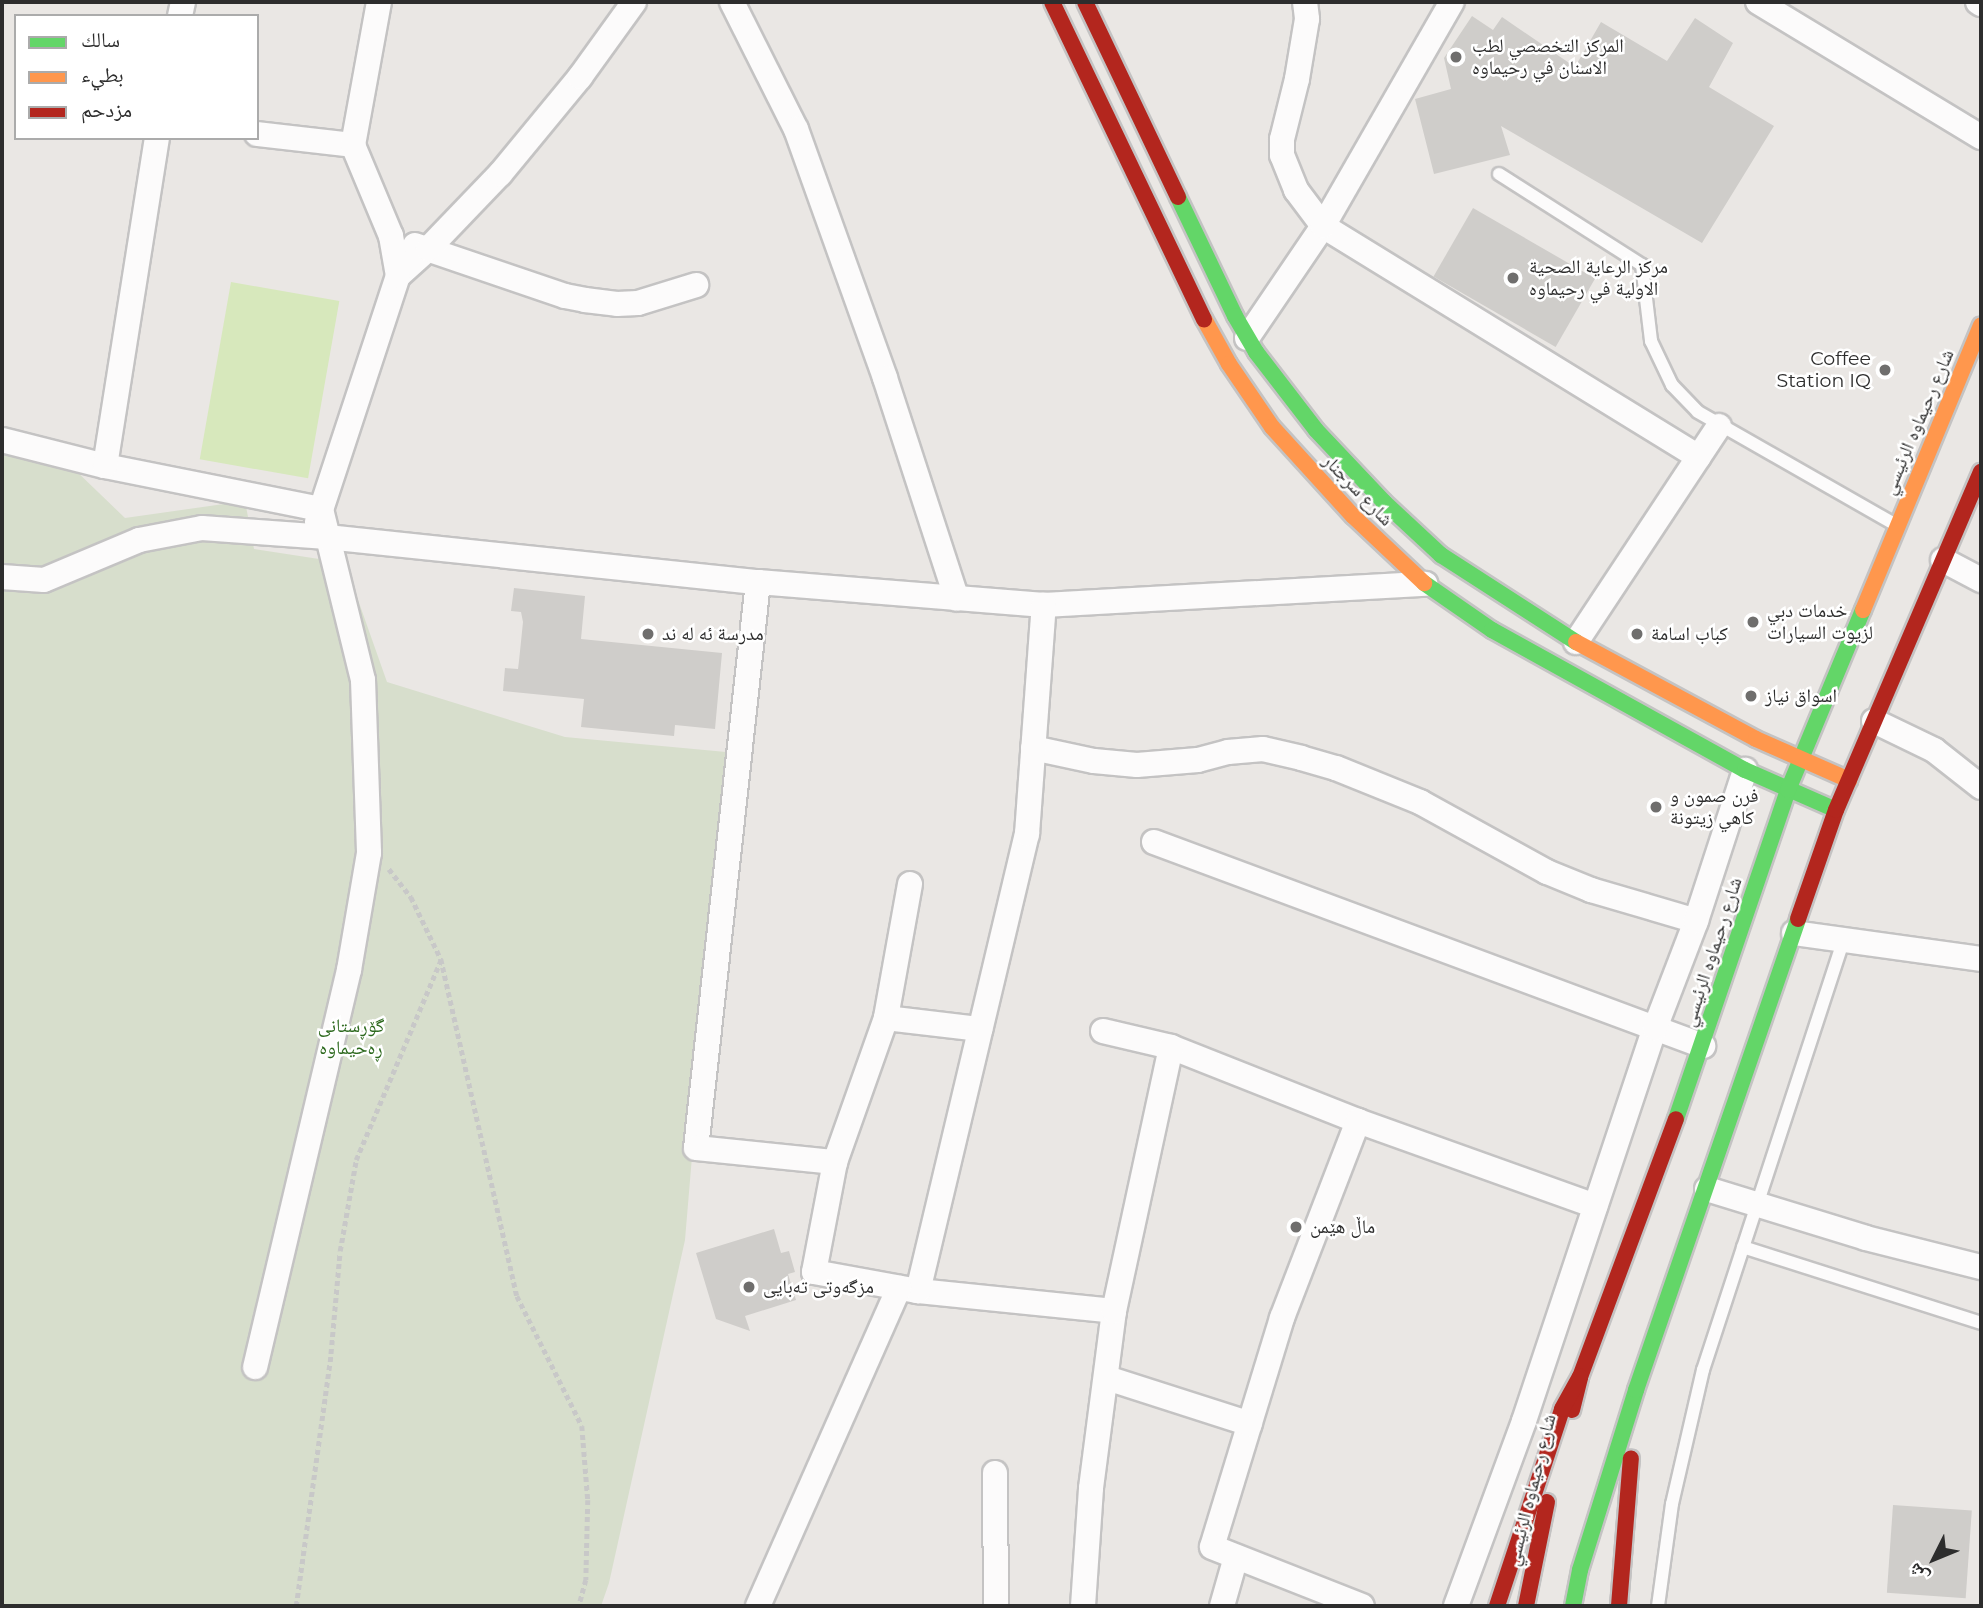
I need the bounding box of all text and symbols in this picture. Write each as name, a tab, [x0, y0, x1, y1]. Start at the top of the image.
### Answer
legend	[14, 14, 259, 140]
text: سالك	[81, 27, 120, 52]
place label: المركز التخصصي لطب الاسنان في رحيماوه	[1472, 35, 1624, 79]
marker: المركز التخصصي لطب الاسنان في رحيماوه	[1446, 47, 1466, 67]
text: بطيء	[81, 62, 124, 87]
text: مزدحم	[81, 97, 132, 122]
place label: مركز الرعاية الصحیة الاولية في رحيماوه	[1529, 256, 1668, 300]
marker: مركز الرعاية الصحیة الاولية في رحيماوه	[1503, 268, 1523, 288]
street label: شارع رحيماوه الرئيسي	[1877, 346, 1959, 498]
place label: Coffee Station IQ	[1777, 348, 1871, 392]
marker: Coffee Station IQ	[1877, 362, 1893, 378]
street label: شارع سرجنار	[1318, 449, 1398, 531]
place label: خدمات دبي لزيوت السيارات	[1767, 600, 1873, 644]
marker: خدمات دبي لزيوت السيارات	[1745, 614, 1761, 630]
place label: مدرسة ئه له ند	[662, 623, 764, 645]
place label: كباب اسامة	[1651, 623, 1728, 645]
marker: مدرسة ئه له ند	[640, 626, 656, 642]
marker: كباب اسامة	[1629, 626, 1645, 642]
place label: اسواق نياز	[1765, 685, 1837, 707]
marker: اسواق نياز	[1743, 688, 1759, 704]
place label: فرن صمون و كاهي زيتونة	[1670, 785, 1758, 829]
marker: فرن صمون و كاهي زيتونة	[1648, 799, 1664, 815]
street label: شارع رحيماوه الرئيسي	[1677, 874, 1747, 1030]
park label: گۆڕستانی ڕەحیماوە	[318, 1015, 384, 1059]
place label: ماڵ هێمن	[1310, 1216, 1375, 1238]
marker: ماڵ هێمن	[1288, 1219, 1304, 1235]
place label: مزگەوتی تەبایی	[763, 1276, 874, 1298]
marker: مزگەوتی تەبایی	[741, 1279, 757, 1295]
street label: شارع رحيماوه الرئيسي	[1501, 1412, 1561, 1568]
north arrow	[1899, 1524, 1969, 1594]
text: ش	[1903, 1558, 1934, 1589]

